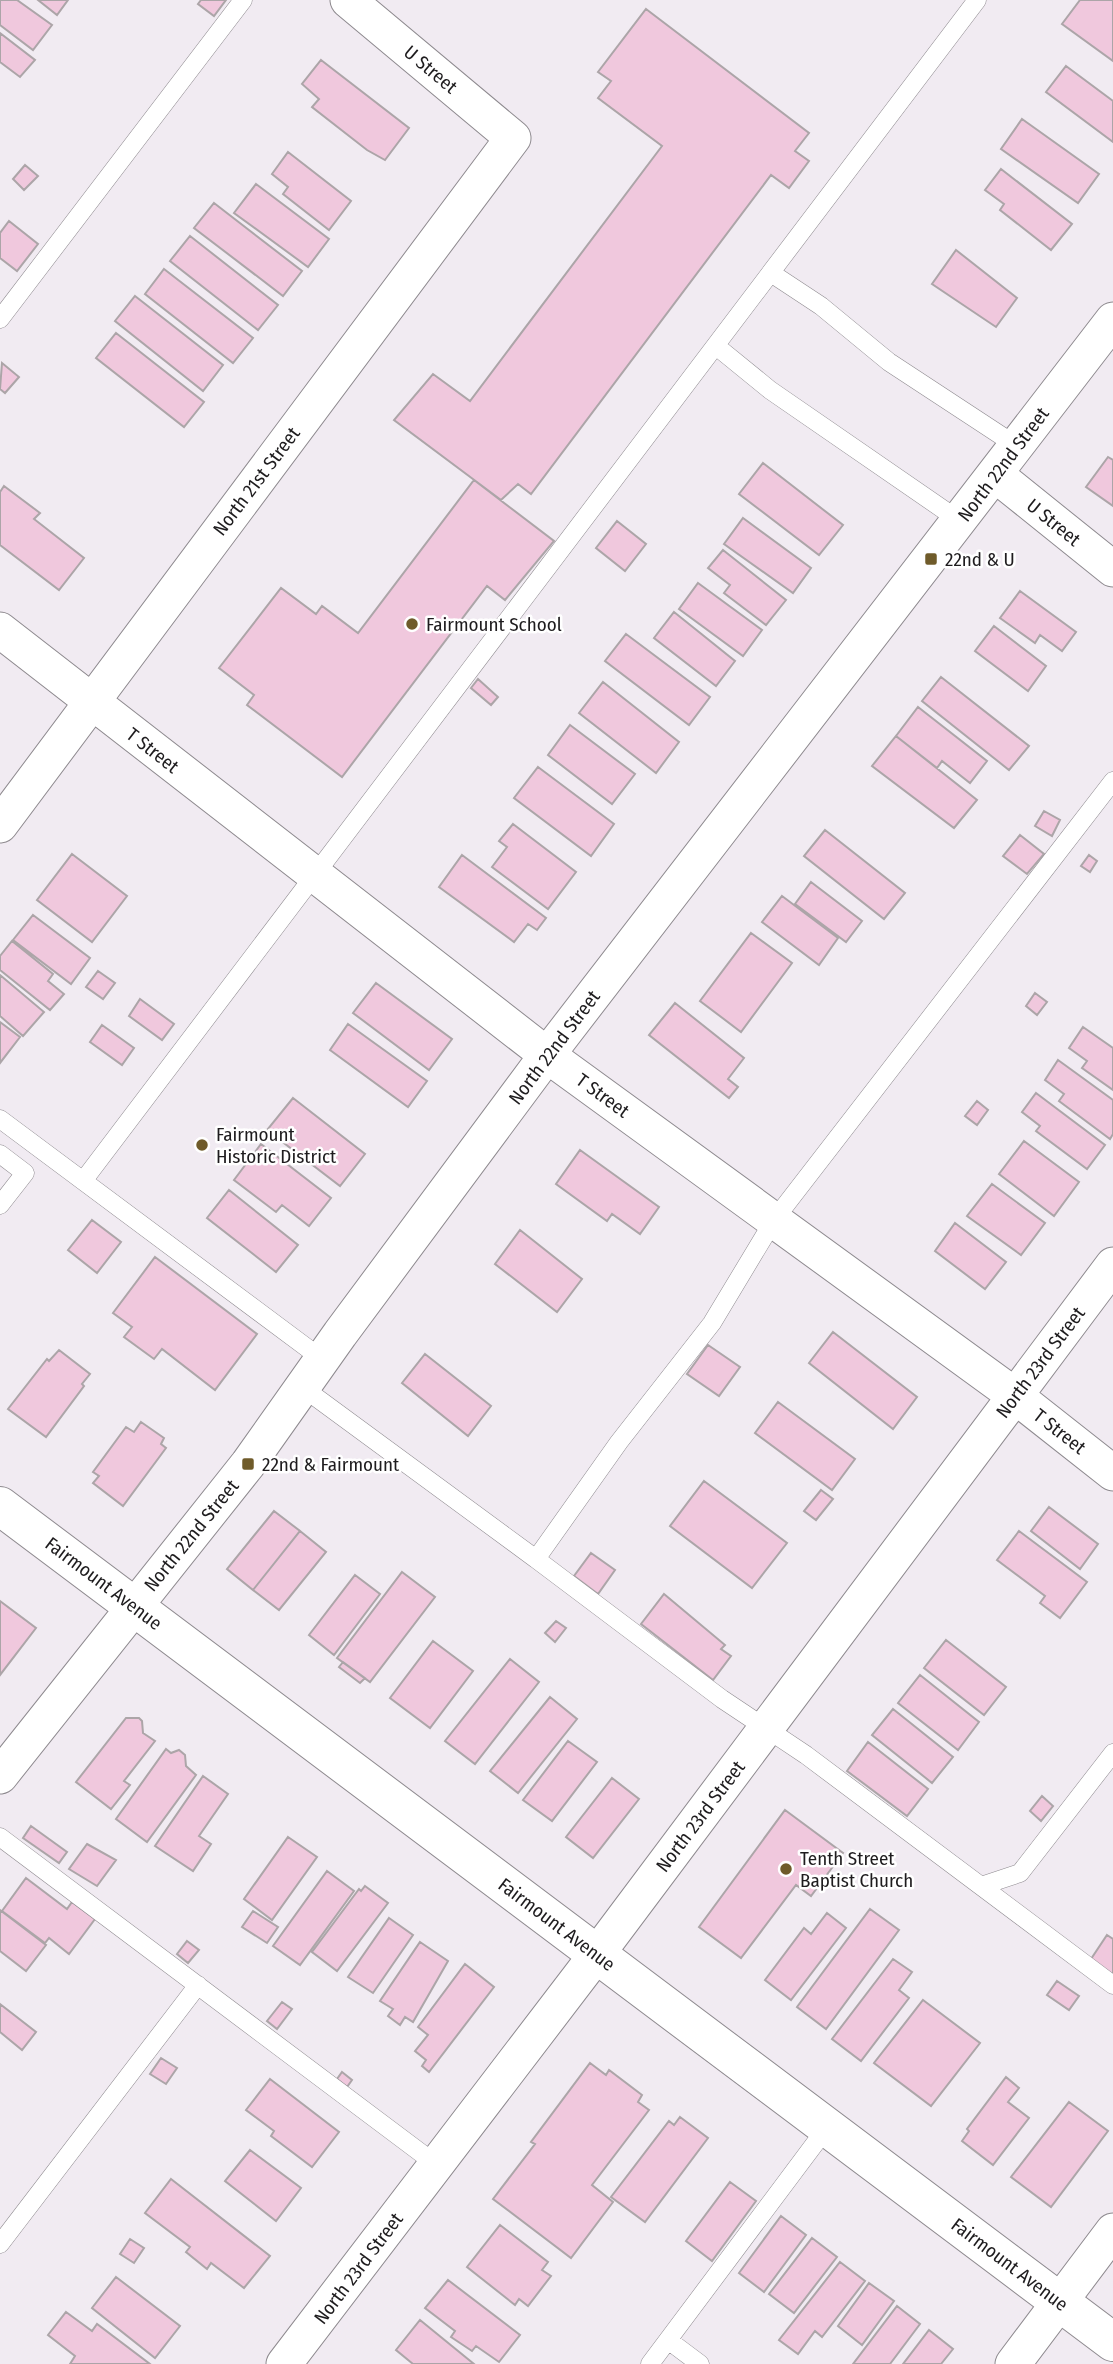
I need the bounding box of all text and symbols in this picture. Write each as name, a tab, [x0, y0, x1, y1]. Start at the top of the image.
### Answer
street label: U Street	[399, 41, 463, 99]
street label: North 22nd Street	[953, 402, 1054, 526]
street label: North 21st Street	[208, 422, 305, 540]
street label: U Street	[1022, 494, 1086, 551]
place label: 22nd & U	[945, 548, 1015, 571]
marker: 22nd & U	[923, 551, 939, 567]
place label: Fairmount School	[426, 613, 562, 636]
marker: Fairmount School	[404, 616, 420, 632]
street label: T Street	[122, 723, 184, 778]
street label: North 22nd Street	[504, 985, 605, 1109]
street label: T Street	[572, 1068, 634, 1123]
place label: Fairmount Historic District	[216, 1123, 337, 1168]
marker: Fairmount Historic District	[194, 1137, 210, 1153]
street label: North 23rd Street	[991, 1302, 1090, 1422]
street label: T Street	[1029, 1404, 1091, 1459]
place label: 22nd & Fairmount	[262, 1453, 400, 1476]
marker: 22nd & Fairmount	[240, 1456, 256, 1472]
street label: North 22nd Street	[139, 1474, 244, 1596]
street label: Fairmount Avenue	[41, 1532, 167, 1635]
street label: North 23rd Street	[651, 1756, 750, 1876]
place label: Tenth Street Baptist Church	[800, 1847, 913, 1892]
marker: Tenth Street Baptist Church	[778, 1861, 794, 1877]
street label: Fairmount Avenue	[494, 1873, 620, 1976]
street label: North 23rd Street	[309, 2208, 408, 2328]
street label: Fairmount Avenue	[947, 2213, 1073, 2316]

